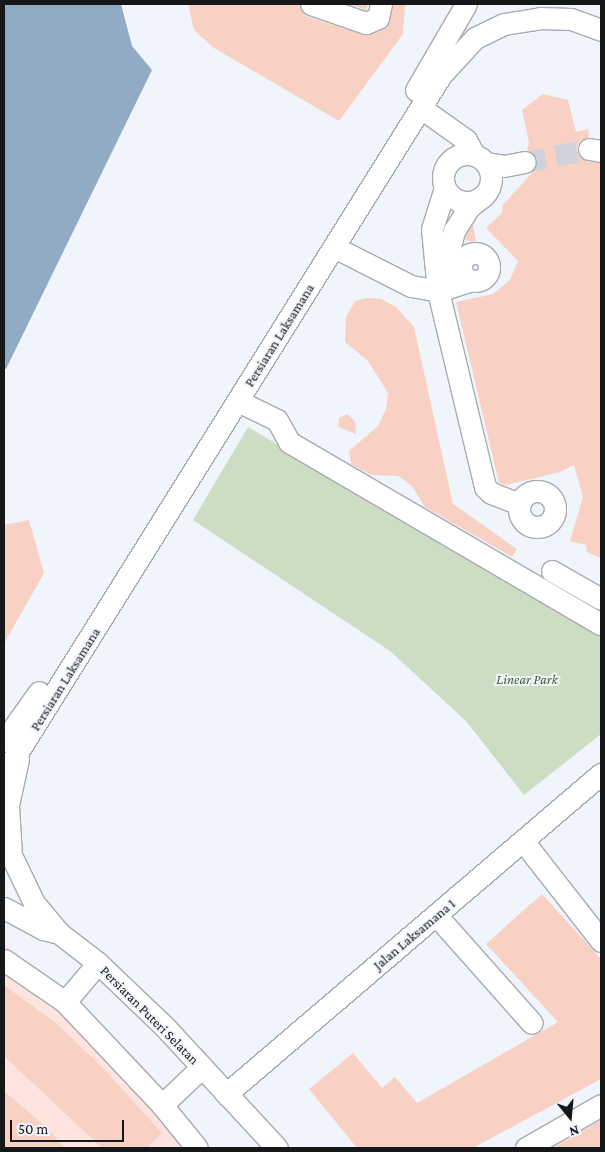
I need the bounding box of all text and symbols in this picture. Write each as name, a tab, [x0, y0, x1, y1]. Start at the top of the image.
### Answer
street label: Persiaran Laksamana	[240, 280, 318, 390]
street label: Persiaran Laksamana	[26, 624, 104, 734]
park label: Linear Park	[496, 671, 558, 687]
street label: Jalan Laksamana 1	[370, 895, 458, 973]
street label: Persiaran Puteri Selatan	[97, 962, 203, 1068]
north arrow	[545, 1092, 595, 1142]
scale bar	[12, 1110, 126, 1142]
text: 50 m	[18, 1121, 48, 1137]
text: N	[567, 1122, 581, 1140]

